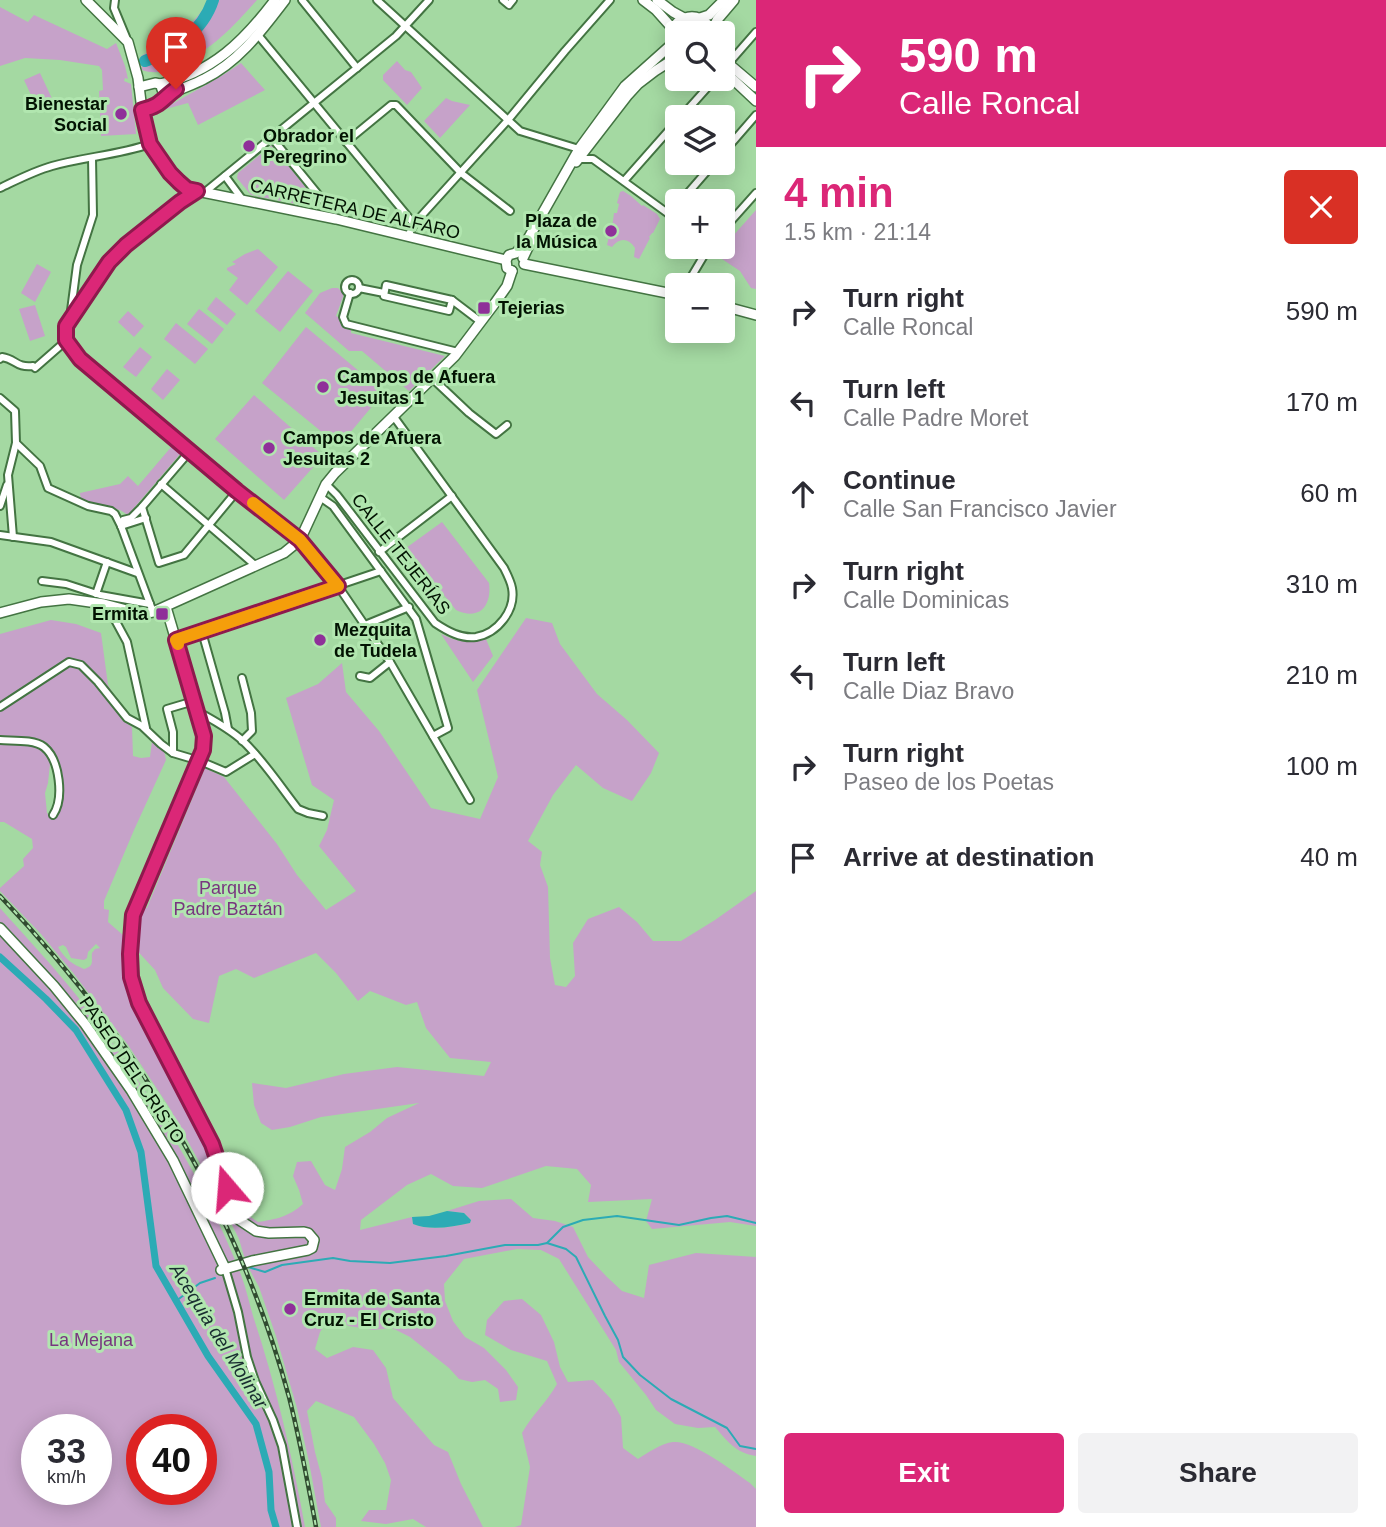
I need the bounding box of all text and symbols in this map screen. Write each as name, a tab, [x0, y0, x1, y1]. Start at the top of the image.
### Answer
pin	[146, 17, 206, 89]
map controls	[665, 21, 735, 343]
button: search	[665, 21, 735, 91]
icon: arrive	[157, 28, 195, 66]
icon: right	[784, 28, 875, 119]
text: 590 m	[899, 28, 1038, 82]
text: Calle Roncal	[899, 85, 1080, 121]
place label: Bienestar Social	[25, 94, 107, 135]
button: layers	[665, 105, 735, 175]
marker: Bienestar Social	[113, 106, 129, 122]
place label: Obrador el Peregrino	[263, 126, 354, 167]
marker: Obrador el Peregrino	[241, 138, 257, 154]
text: 4 min	[784, 169, 894, 216]
button: close	[1284, 170, 1358, 244]
street label: CARRETERA DE ALFARO	[248, 175, 462, 243]
button: +	[665, 189, 735, 259]
place label: Plaza de la Música	[516, 211, 598, 252]
text: 1.5 km · 21:14	[784, 219, 931, 245]
marker: Plaza de la Música	[603, 223, 619, 239]
button: −	[665, 273, 735, 343]
text: Turn right	[843, 283, 964, 313]
icon: right	[784, 293, 822, 331]
text: 590 m	[1286, 296, 1358, 326]
place label: Tejerias	[498, 298, 565, 318]
marker: Tejerias	[476, 300, 492, 316]
text: Calle Roncal	[843, 314, 973, 340]
place label: Campos de Afuera Jesuitas 1	[337, 367, 496, 408]
text: Turn left	[843, 374, 945, 404]
marker: Campos de Afuera Jesuitas 1	[315, 379, 331, 395]
icon: left	[784, 384, 822, 422]
text: 170 m	[1286, 387, 1358, 417]
text: Calle Padre Moret	[843, 405, 1028, 431]
place label: Campos de Afuera Jesuitas 2	[283, 428, 442, 469]
marker: Campos de Afuera Jesuitas 2	[261, 440, 277, 456]
text: Continue	[843, 465, 956, 495]
icon: ahead	[784, 475, 822, 513]
text: 60 m	[1300, 478, 1358, 508]
street label: CALLE TEJERÍAS	[348, 490, 454, 618]
text: Calle San Francisco Javier	[843, 496, 1117, 522]
text: Turn right	[843, 556, 964, 586]
icon: right	[784, 566, 822, 604]
text: 310 m	[1286, 569, 1358, 599]
text: Calle Dominicas	[843, 587, 1009, 613]
place label: Ermita	[92, 604, 149, 624]
marker: Ermita	[154, 606, 170, 622]
place label: Mezquita de Tudela	[334, 620, 418, 661]
marker: Mezquita de Tudela	[312, 632, 328, 648]
text: Turn left	[843, 647, 945, 677]
icon: left	[784, 657, 822, 695]
text: 210 m	[1286, 660, 1358, 690]
text: Calle Diaz Bravo	[843, 678, 1014, 704]
text: Turn right	[843, 738, 964, 768]
icon: right	[784, 748, 822, 786]
text: 100 m	[1286, 751, 1358, 781]
text: Paseo de los Poetas	[843, 769, 1054, 795]
icon: arrive	[784, 839, 822, 877]
text: Arrive at destination	[843, 842, 1094, 872]
text: 40 m	[1300, 842, 1358, 872]
park label: Parque Padre Baztán	[173, 878, 283, 919]
street label: PASEO DEL CRISTO	[75, 993, 189, 1147]
position arrow	[190, 1151, 264, 1225]
water label: Acequia del Molinar	[165, 1259, 272, 1413]
place label: Ermita de Santa Cruz - El Cristo	[304, 1289, 441, 1330]
marker: Ermita de Santa Cruz - El Cristo	[282, 1301, 298, 1317]
park label: La Mejana	[49, 1330, 134, 1350]
speed limit sign: 40	[126, 1414, 217, 1505]
text: 33	[47, 1431, 86, 1470]
button: Exit	[784, 1433, 1064, 1513]
button: Share	[1078, 1433, 1358, 1513]
text: km/h	[47, 1467, 86, 1487]

